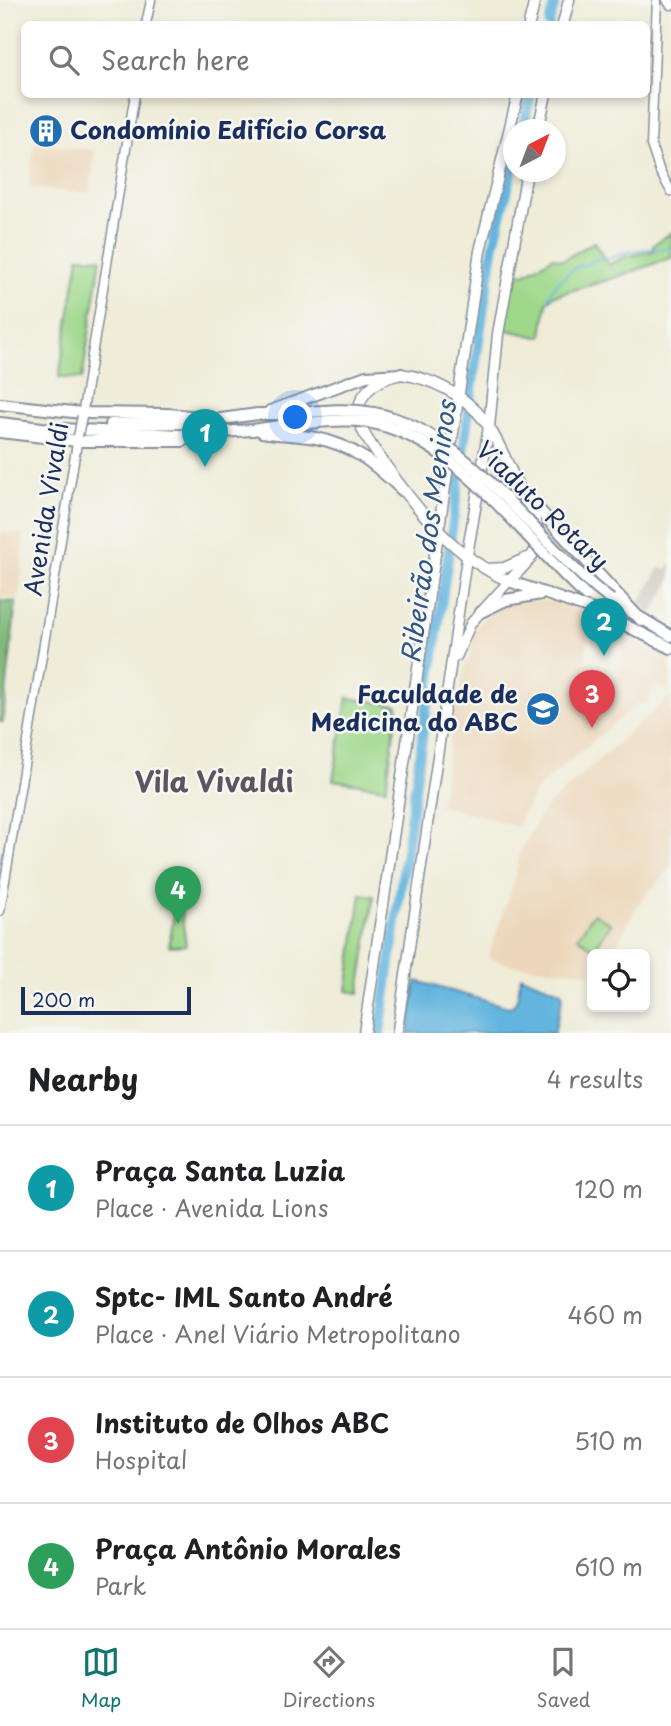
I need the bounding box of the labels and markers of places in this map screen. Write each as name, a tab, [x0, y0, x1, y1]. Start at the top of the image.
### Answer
place label: Condomínio Edifício Corsa	[70, 111, 387, 147]
building icon: Condomínio Edifício Corsa	[27, 112, 65, 150]
pin: 1	[182, 409, 228, 467]
pin: 2	[581, 598, 627, 656]
pin: 3	[569, 670, 615, 728]
place label: Faculdade de Medicina do ABC	[311, 675, 518, 739]
school or university icon: Faculdade de Medicina do ABC	[524, 690, 562, 728]
pin: 4	[155, 866, 201, 924]

